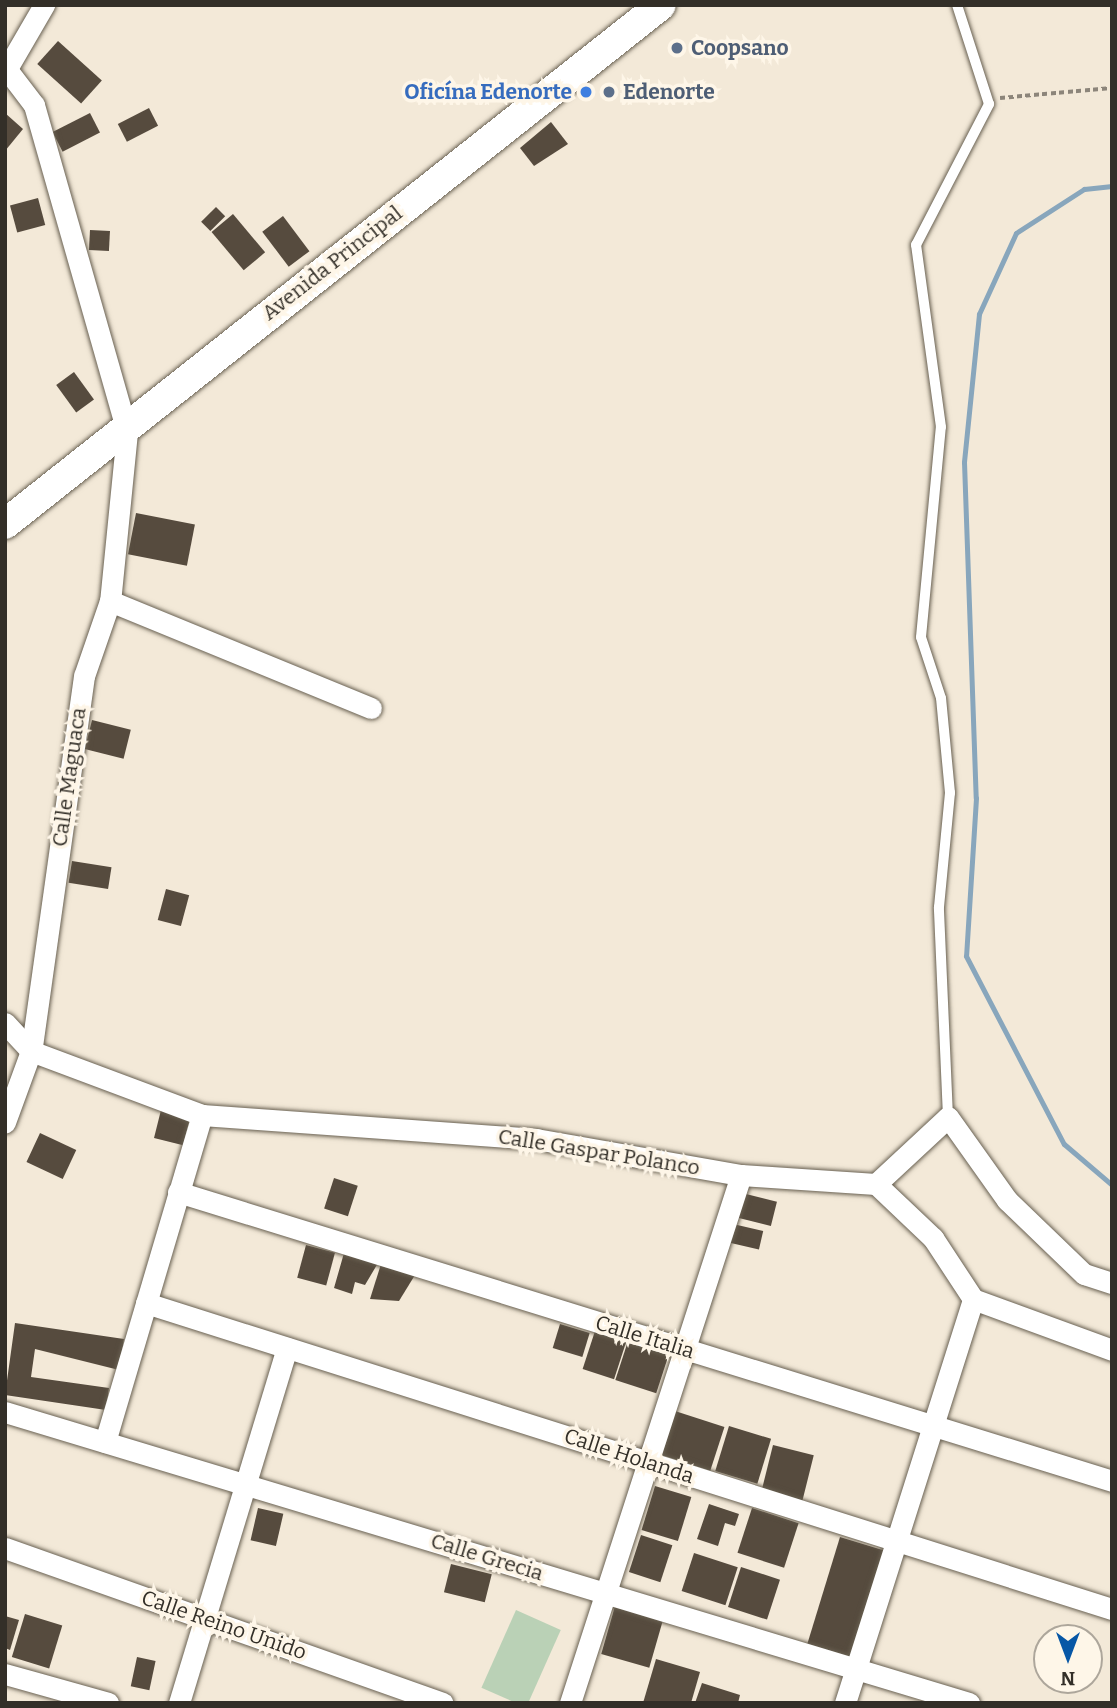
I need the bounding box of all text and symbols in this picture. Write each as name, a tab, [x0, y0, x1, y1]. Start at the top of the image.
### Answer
place label: Coopsano	[691, 35, 789, 61]
marker: Coopsano	[669, 40, 685, 56]
place label: Oficína Edenorte	[404, 79, 572, 105]
place label: Edenorte	[623, 79, 715, 105]
marker: Oficína Edenorte	[578, 84, 594, 100]
marker: Edenorte	[601, 84, 617, 100]
street label: Avenida Principal	[257, 200, 407, 326]
street label: Calle Maguaca	[47, 706, 91, 848]
street label: Calle Gaspar Polanco	[496, 1124, 702, 1180]
street label: Calle Italia	[592, 1310, 698, 1364]
street label: Calle Holanda	[561, 1423, 697, 1489]
street label: Calle Grecia	[428, 1528, 546, 1586]
street label: Calle Reino Unido	[138, 1585, 310, 1665]
north arrow	[1033, 1624, 1103, 1694]
text: N	[1061, 1667, 1075, 1690]

